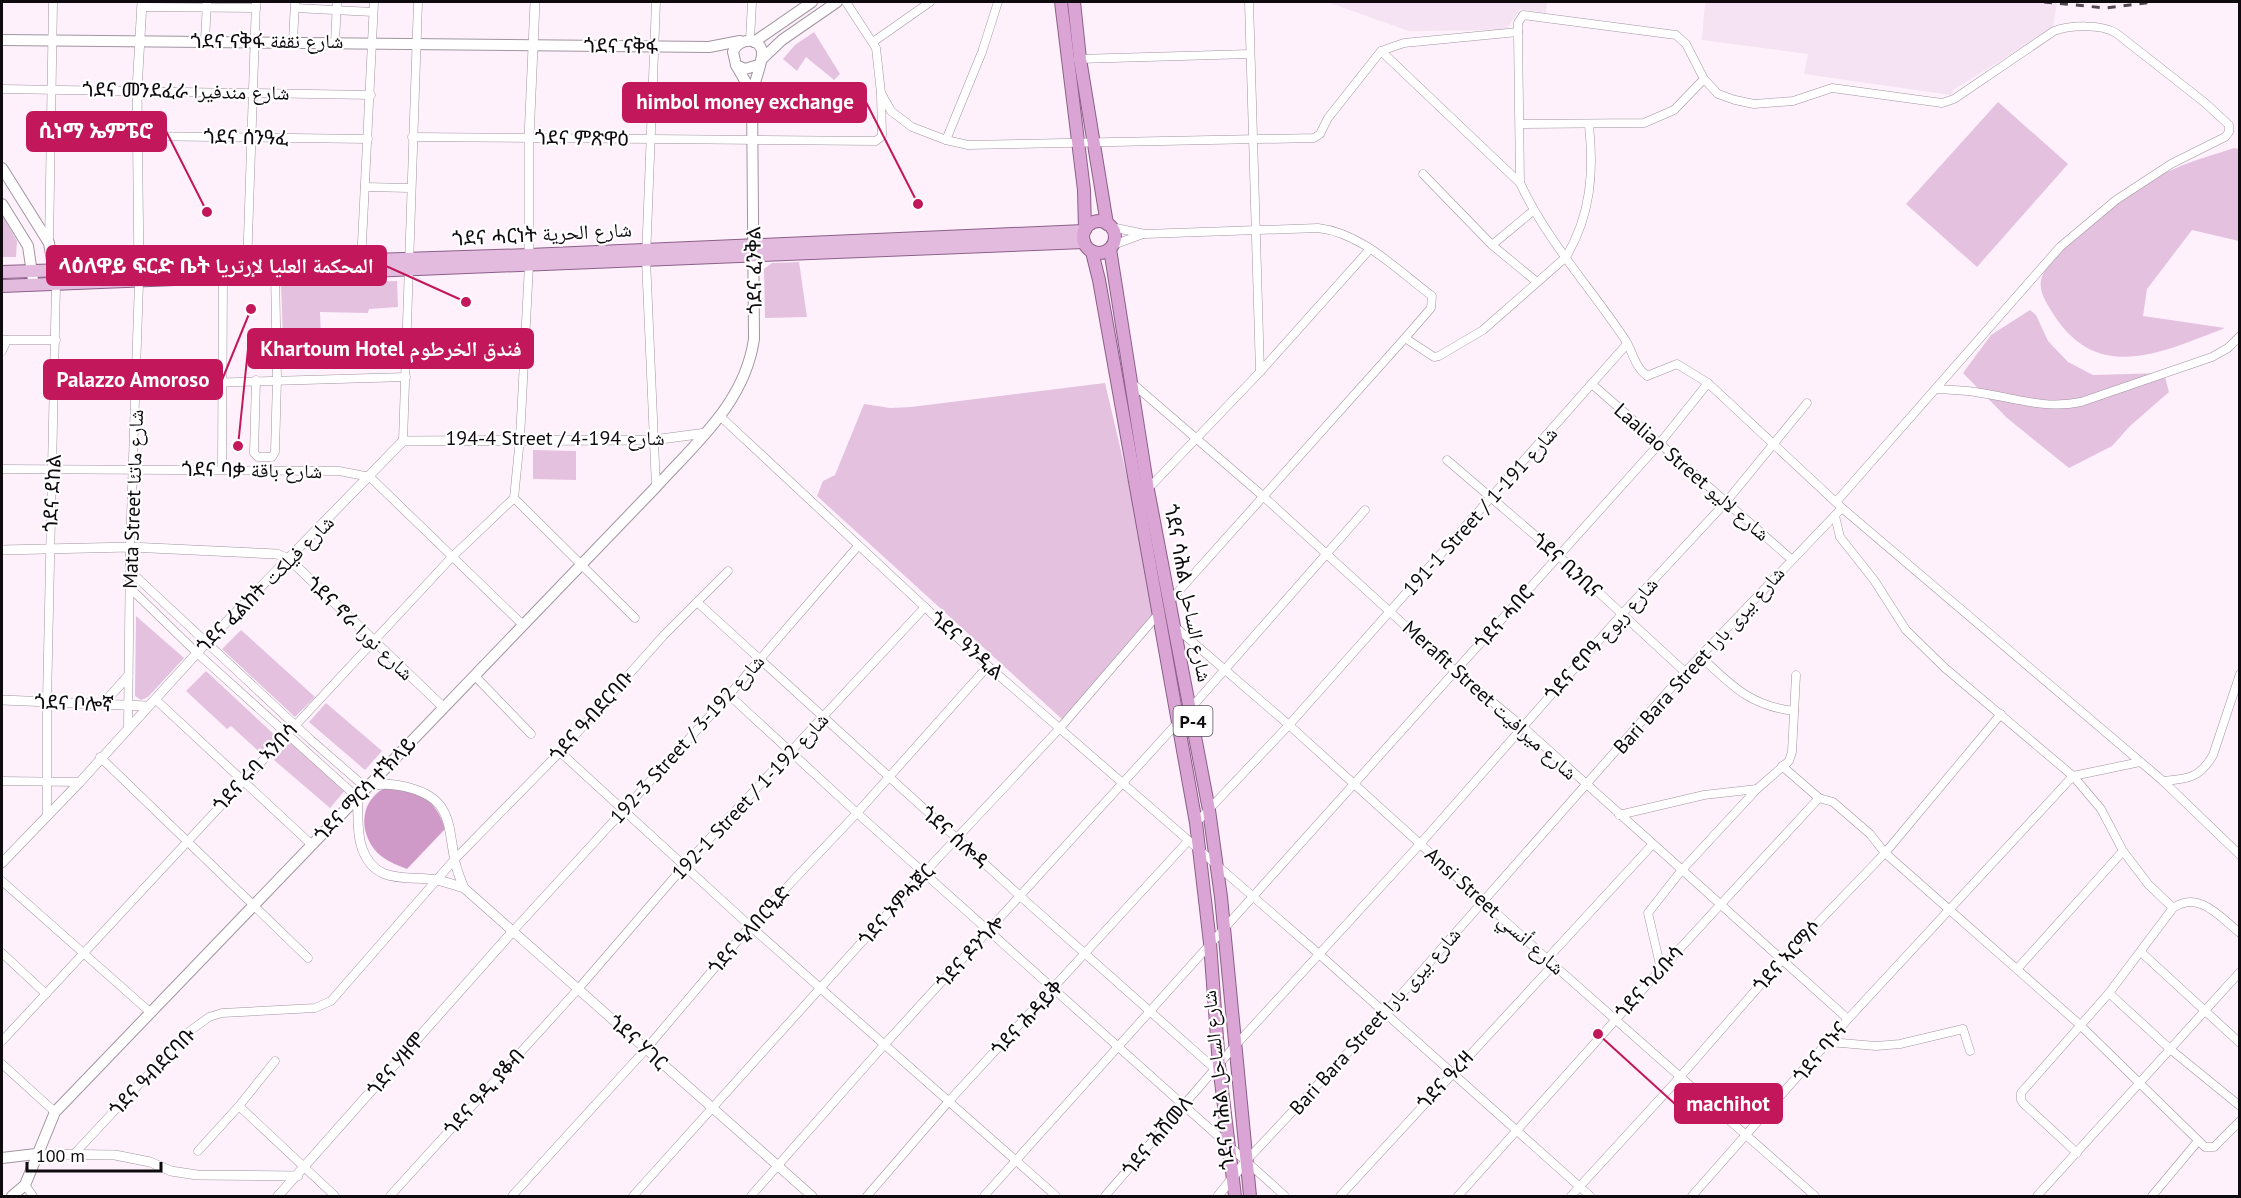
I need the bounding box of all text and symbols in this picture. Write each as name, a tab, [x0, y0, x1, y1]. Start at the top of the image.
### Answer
street label: ጎደና ናቅፋ شارع نقفة	[191, 28, 343, 54]
street label: ጎደና ናቅፋ	[584, 32, 659, 60]
street label: ጎደና መንደፈራ شارع مندفيرا	[82, 76, 290, 106]
callout: himbol money exchange	[623, 83, 866, 122]
text: himbol money exchange	[636, 88, 854, 115]
callout: ሲነማ ኤምፔሮ	[27, 112, 166, 151]
text: ሲነማ ኤምፔሮ	[39, 117, 153, 144]
street label: ጎደና ሰንዓፈ	[203, 123, 289, 151]
street label: ጎደና ምጽዋዕ	[535, 124, 629, 152]
street label: ጎደና ሓርነት شارع الحرية	[452, 216, 632, 252]
street label: ጎደና ፈንቅል	[740, 226, 768, 314]
callout: ላዕለዋይ ፍርድ ቤት المحكمة العليا لإرتريا	[47, 246, 386, 285]
text: ላዕለዋይ ፍርድ ቤት المحكمة العليا لإرتريا	[58, 252, 374, 279]
callout: Khartoum Hotel فندق الخرطوم	[248, 329, 533, 368]
text: Khartoum Hotel فندق الخرطوم	[260, 335, 522, 363]
callout: Palazzo Amoroso	[44, 360, 222, 399]
text: Palazzo Amoroso	[57, 366, 209, 393]
street label: Laaliao Street شارع لاليو	[1609, 397, 1775, 547]
street label: Mata Street شارع ماتئا	[117, 409, 149, 589]
street label: 191-1 Street / شارع 191-1	[1397, 421, 1563, 601]
street label: 194-4 Street / شارع 194-4	[445, 425, 665, 451]
street label: ጎደና ደከል	[37, 453, 67, 533]
street label: ጎደና ባቃ شارع باقة	[181, 456, 323, 484]
street label: ጎደና ሳሕል شارع الساحل	[1158, 502, 1218, 684]
street label: ጎደና ፈልከት شارع فيلكت	[190, 509, 340, 659]
street label: ጎደና ቢንቢና	[1526, 527, 1608, 603]
street label: Bari Bara Street شارع بيرى بارا	[1608, 561, 1790, 759]
street label: ጎደና ኖራ شارع نورا	[301, 570, 419, 686]
street label: ጎደና ሮቦዓ شارع ربوع	[1539, 572, 1663, 706]
street label: ጎደና ሓበሮ	[1468, 579, 1540, 655]
street label: ጎደና ዓንዲል	[925, 605, 1009, 685]
street label: Merafit Street شارع ميرافيت	[1397, 615, 1583, 785]
street label: 192-3 Street / شارع 192-3	[604, 649, 770, 829]
street label: ጎደና ዓብደርባቡ	[543, 665, 639, 767]
street label: ጎደና ቦሎኛ	[34, 689, 114, 717]
road number: P-4	[1174, 706, 1212, 736]
street label: 192-1 Street / شارع 192-1	[666, 707, 834, 885]
street label: ጎደና ሩባ ኣንበሳ	[207, 717, 303, 817]
street label: ጎደና ማርሳ ተኽላይ	[308, 731, 422, 847]
street label: ጎደና ሰሎዳ	[915, 800, 995, 874]
street label: Ansi Street شارع أنسي	[1418, 842, 1570, 983]
street label: ጎደና ኦምሓጀር	[852, 859, 940, 951]
street label: ጎደና ዒላበርዒድ	[702, 880, 796, 980]
street label: ጎደና ዶንጎሎ	[930, 910, 1010, 994]
street label: ጎደና ኣርማሶ	[1747, 914, 1827, 998]
street label: Bari Bara Street شارع بيرى بارا	[1284, 922, 1466, 1120]
street label: ጎደና ካሪቡሳ	[1609, 940, 1689, 1024]
street label: ጎደና ሕዳይቅ	[985, 974, 1069, 1062]
street label: ጎደና ሳሕል شارع الساحل	[1196, 989, 1240, 1171]
street label: ጎደና ሃገር	[603, 1009, 673, 1075]
street label: ጎደና ባኑና	[1787, 1016, 1853, 1088]
street label: ጎደና ዓብደርባቡ	[103, 1022, 201, 1122]
street label: ጎደና ሃዘሞ	[361, 1026, 431, 1102]
street label: ጎደና ዓዲ ያቆብ	[438, 1043, 530, 1141]
street label: ጎደና ዓረዛ	[1411, 1045, 1479, 1115]
callout: machihot	[1675, 1084, 1782, 1123]
street label: ጎደና ሕሽመለ	[1116, 1090, 1198, 1182]
text: machihot	[1686, 1090, 1770, 1117]
scale bar	[27, 1135, 160, 1173]
text: 100 m	[36, 1144, 85, 1167]

